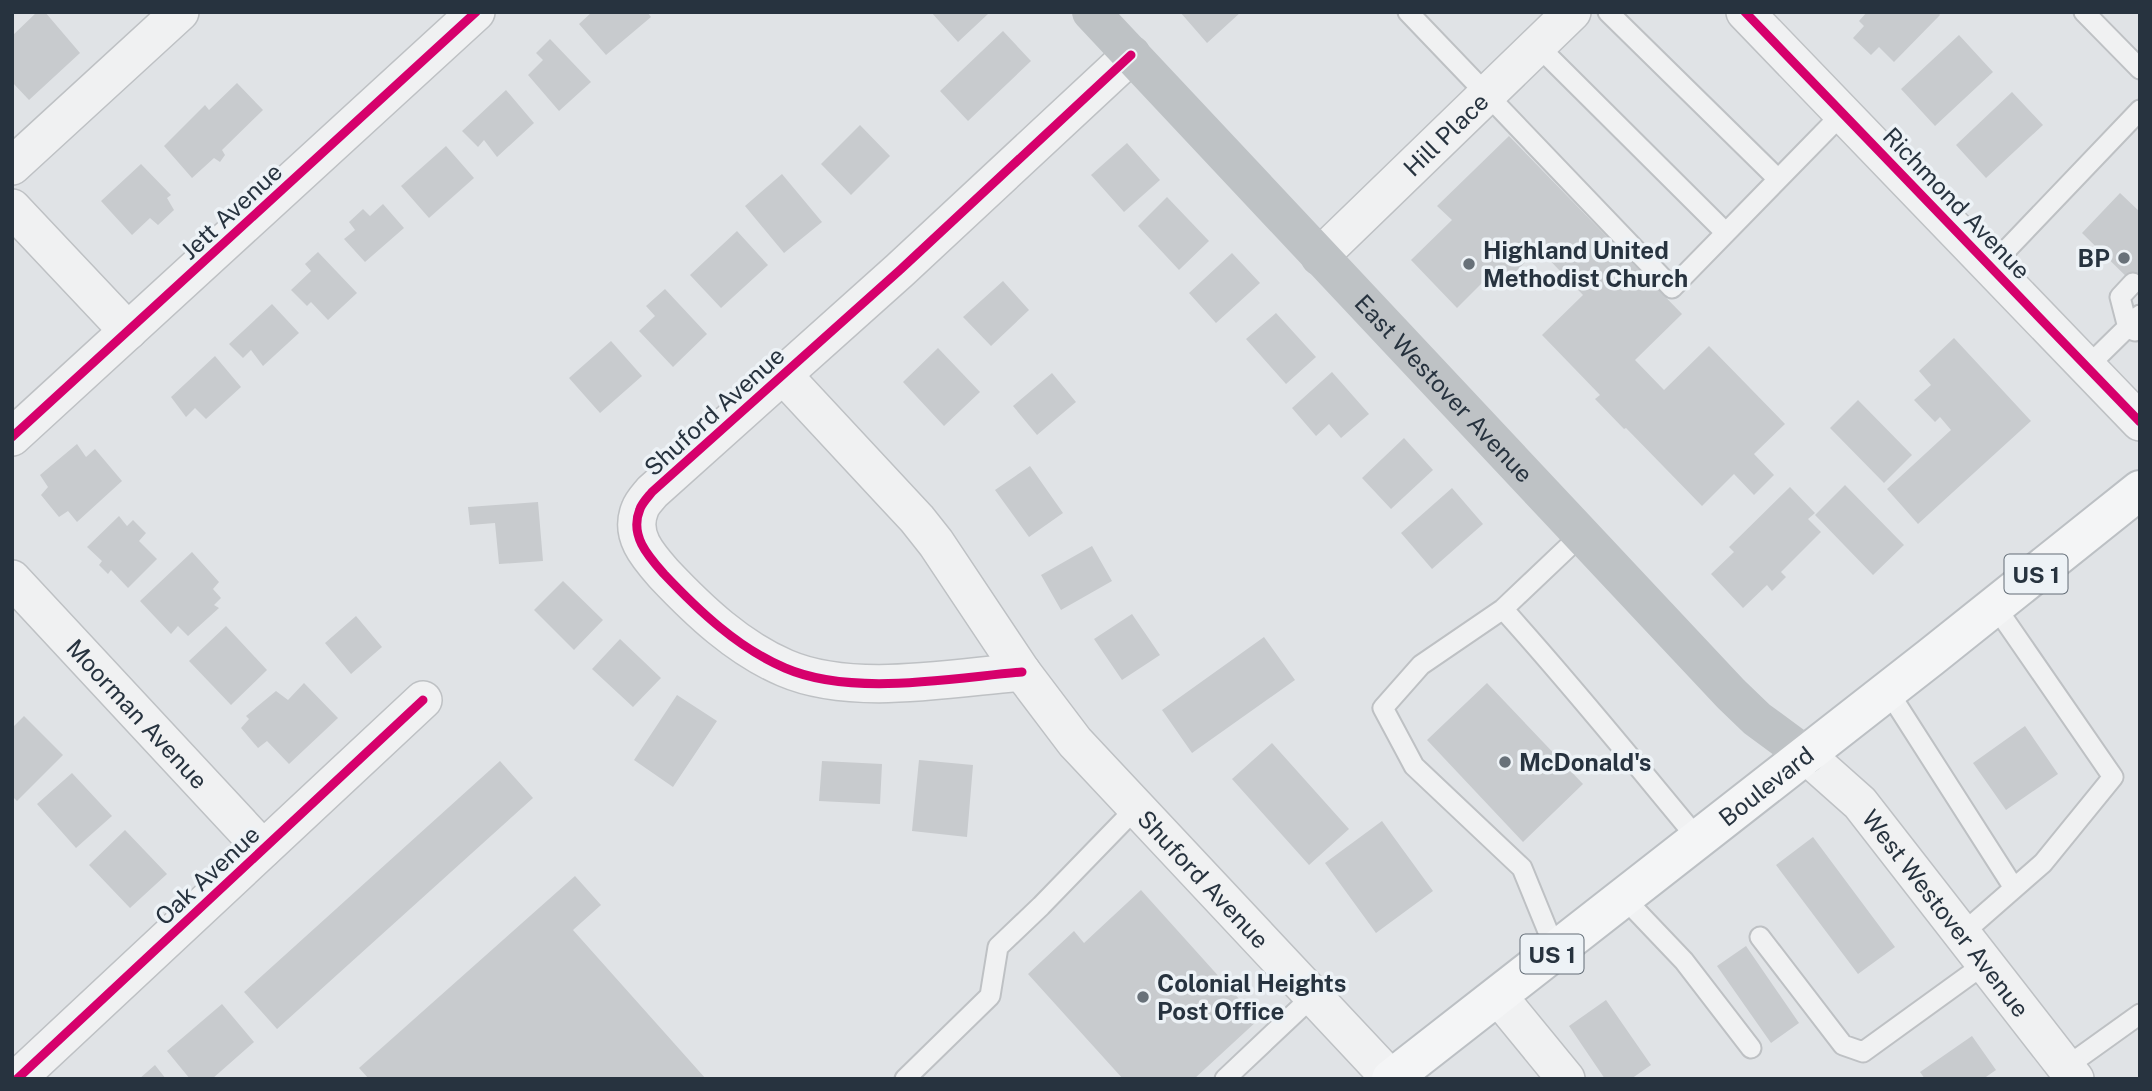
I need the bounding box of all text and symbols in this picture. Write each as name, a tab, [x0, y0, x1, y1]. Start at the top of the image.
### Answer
street label: Hill Place	[1398, 87, 1494, 181]
street label: Richmond Avenue	[1878, 122, 2036, 284]
street label: Jett Avenue	[175, 157, 287, 265]
place label: Highland United Methodist Church	[1483, 236, 1688, 292]
place label: BP	[2078, 244, 2110, 272]
marker: BP	[2116, 250, 2132, 266]
marker: Highland United Methodist Church	[1461, 256, 1477, 272]
street label: East Westover Avenue	[1349, 289, 1539, 488]
street label: Shuford Avenue	[638, 341, 790, 481]
road number: US 1	[2004, 554, 2068, 594]
street label: Moorman Avenue	[61, 633, 214, 794]
street label: Boulevard	[1713, 740, 1819, 832]
place label: McDonald's	[1519, 748, 1651, 776]
marker: McDonald's	[1497, 754, 1513, 770]
street label: Shuford Avenue	[1132, 804, 1275, 954]
street label: West Westover Avenue	[1857, 804, 2035, 1022]
street label: Oak Avenue	[149, 820, 265, 930]
road number: US 1	[1520, 934, 1584, 973]
place label: Colonial Heights Post Office	[1157, 969, 1346, 1025]
marker: Colonial Heights Post Office	[1135, 989, 1151, 1005]

